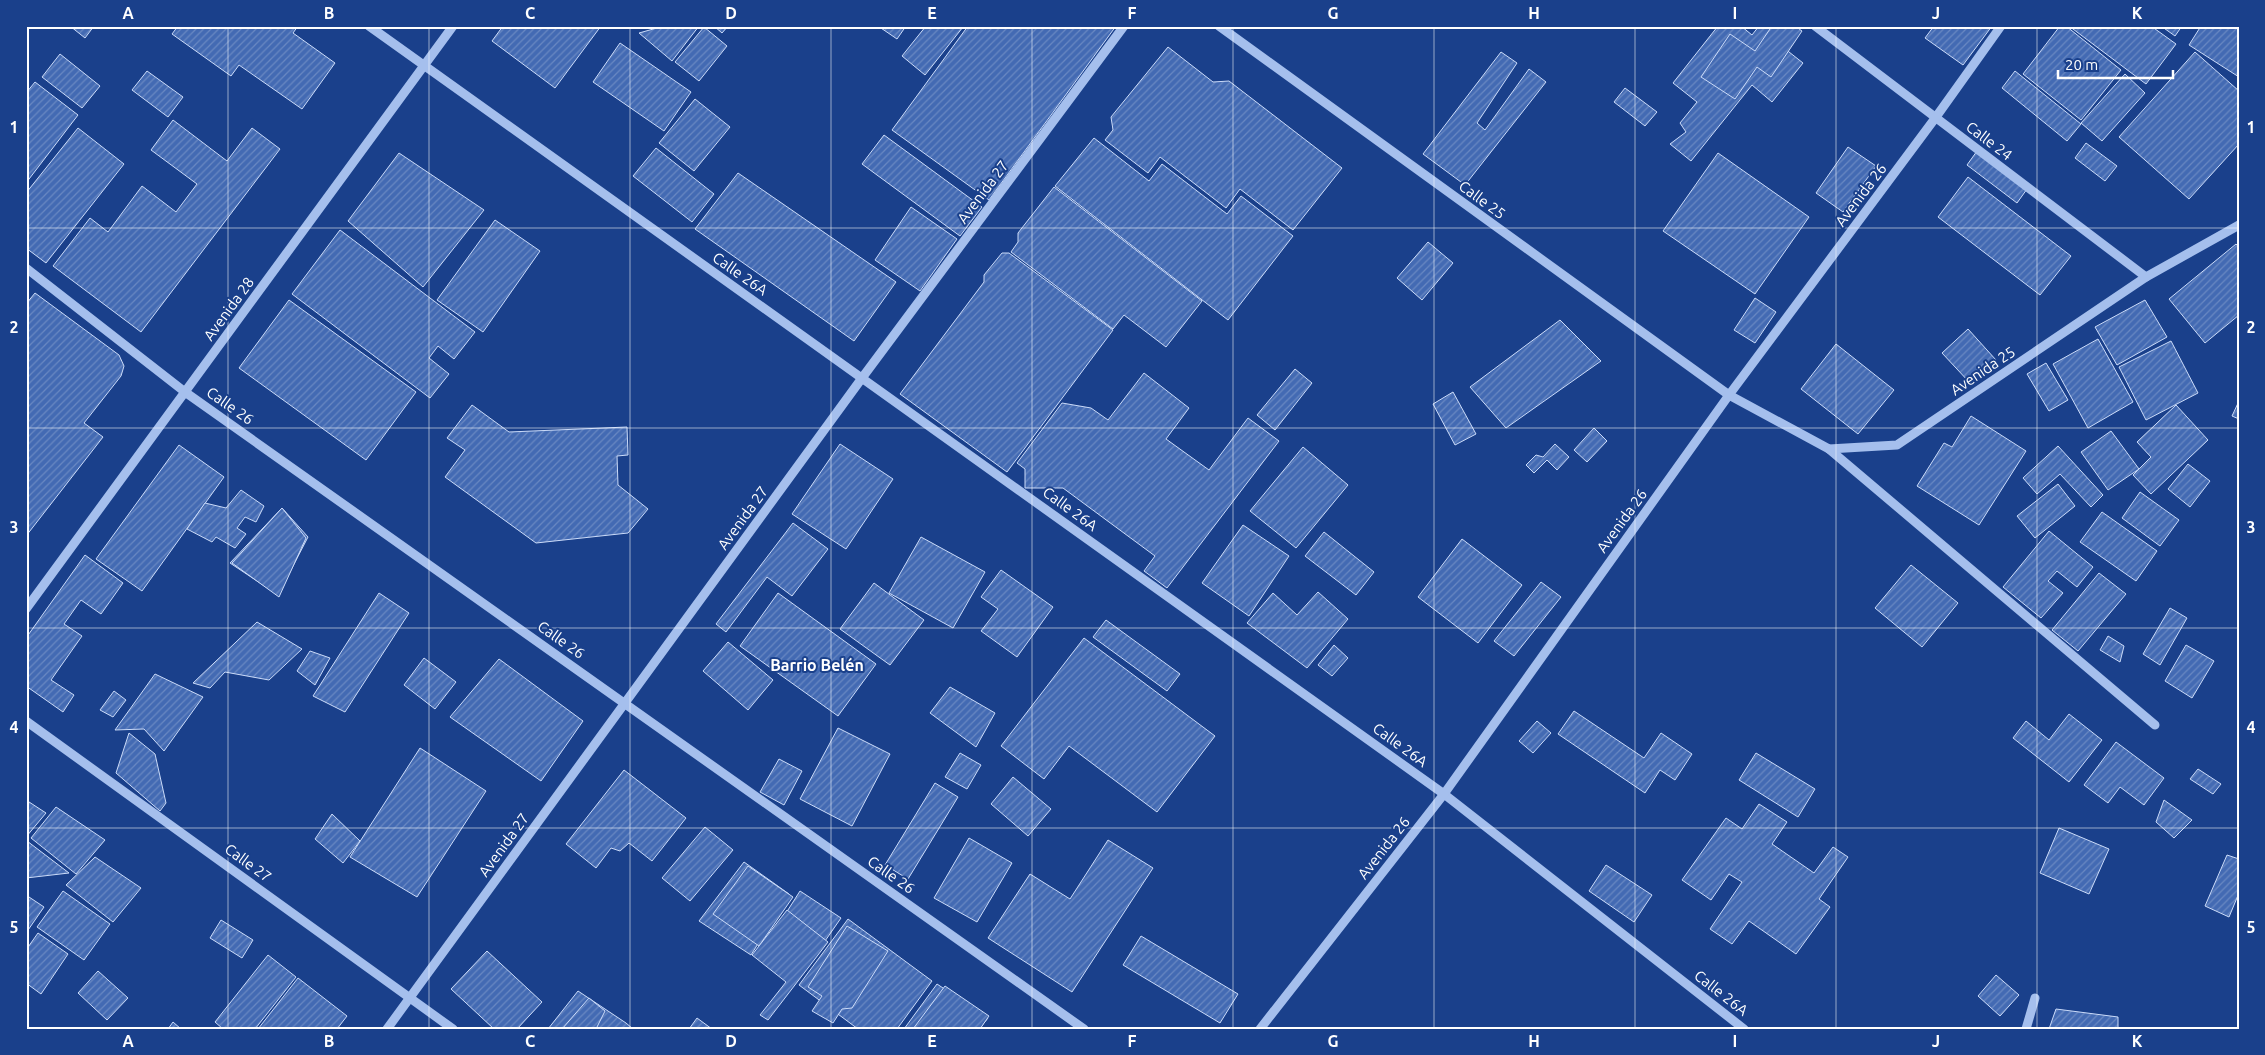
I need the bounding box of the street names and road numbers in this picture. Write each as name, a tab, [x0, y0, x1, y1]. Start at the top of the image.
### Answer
street label: Calle 24	[1963, 118, 2016, 163]
street label: Avenida 27	[953, 157, 1012, 226]
street label: Avenida 26	[1831, 160, 1890, 229]
street label: Calle 25	[1456, 177, 1509, 222]
street label: Calle 26A	[710, 249, 771, 299]
street label: Avenida 28	[200, 274, 257, 344]
street label: Avenida 25	[1947, 343, 2018, 398]
street label: Calle 26	[204, 383, 257, 428]
street label: Avenida 27	[714, 483, 771, 553]
street label: Calle 26A	[1040, 483, 1101, 534]
street label: Avenida 26	[1593, 486, 1650, 556]
street label: Calle 26	[535, 617, 588, 662]
street label: Calle 26A	[1370, 719, 1431, 770]
street label: Avenida 27	[475, 810, 532, 880]
street label: Avenida 26	[1354, 813, 1413, 882]
street label: Calle 27	[222, 840, 275, 885]
street label: Calle 26	[865, 852, 918, 897]
street label: Calle 26A	[1691, 966, 1752, 1019]

